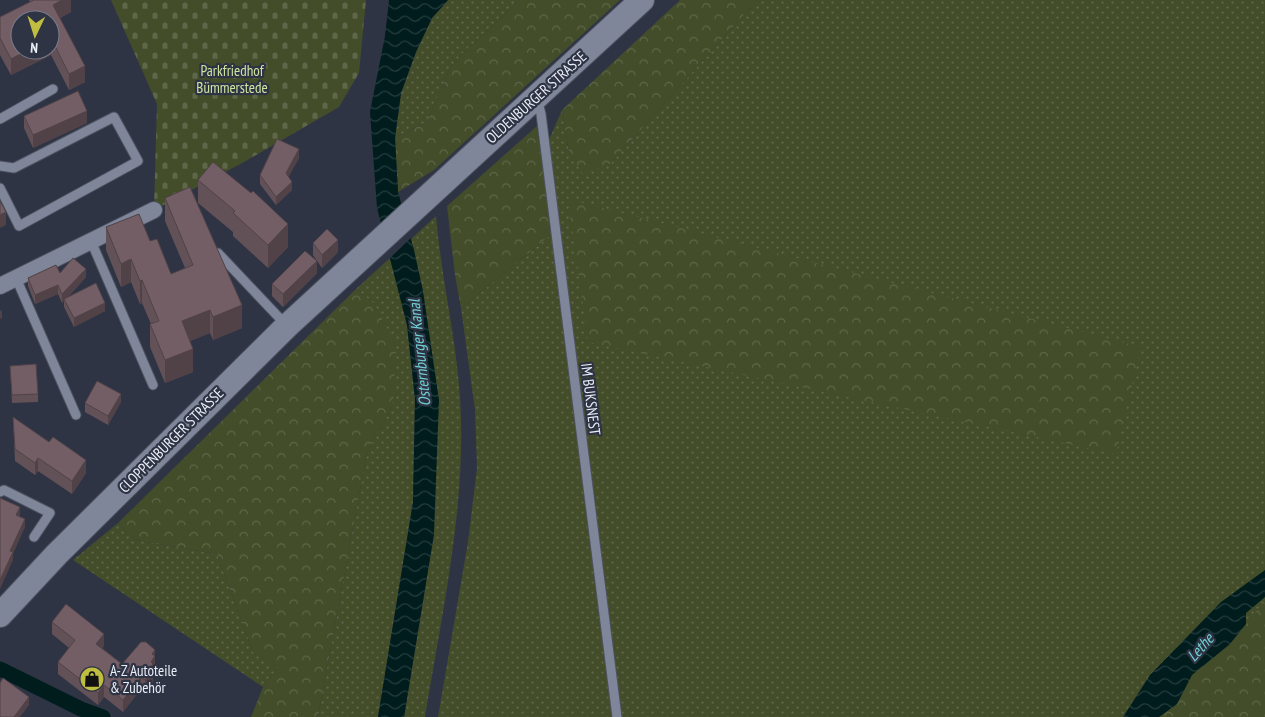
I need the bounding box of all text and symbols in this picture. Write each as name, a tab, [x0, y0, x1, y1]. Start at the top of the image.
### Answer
north arrow	[10, 10, 60, 60]
text: N	[30, 39, 38, 57]
street label: OLDENBURGER STRASSE	[482, 47, 590, 147]
park label: Parkfriedhof Bümmerstede	[196, 61, 268, 97]
water label: Osternburger Kanal	[403, 297, 435, 407]
street label: IM BUKSNEST	[577, 362, 605, 436]
street label: CLOPPENBURGER STRASSE	[115, 384, 227, 496]
water label: Lethe	[1182, 628, 1219, 665]
place label: A-Z Autoteile & Zubehör	[110, 661, 177, 697]
shop icon: A-Z Autoteile & Zubehör	[79, 666, 105, 692]

